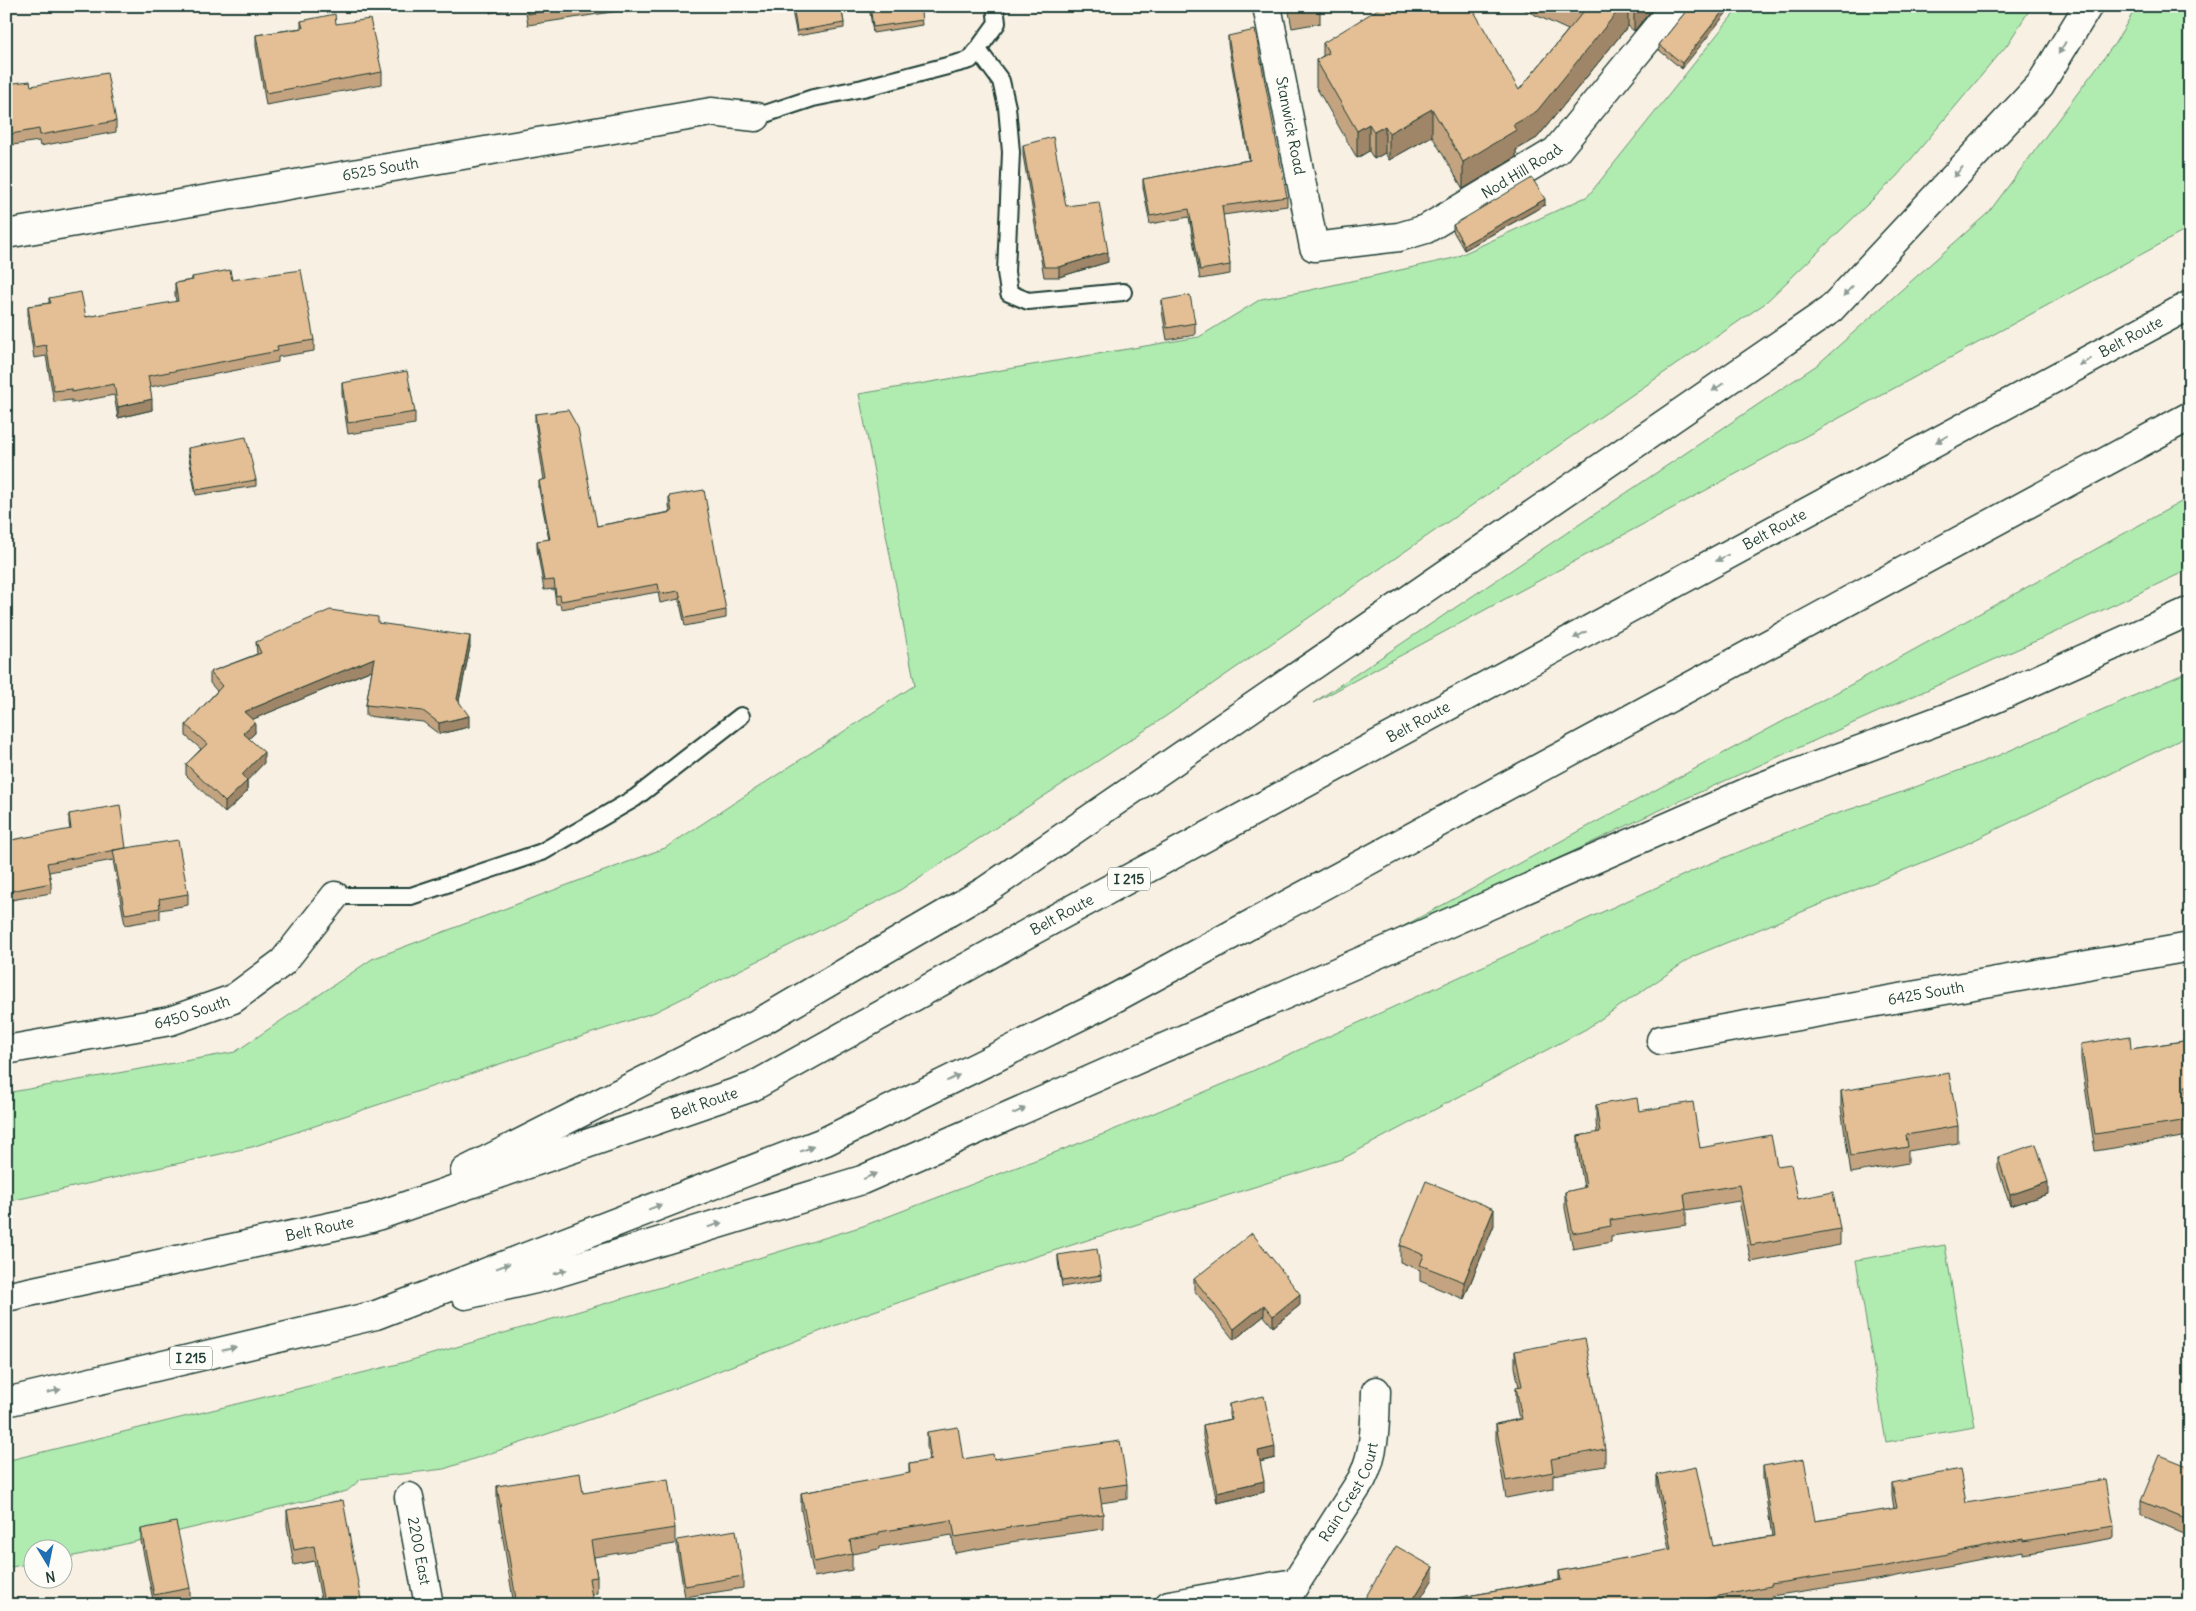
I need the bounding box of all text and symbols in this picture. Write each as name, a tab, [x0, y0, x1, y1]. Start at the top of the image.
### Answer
one-way arrow	[2058, 41, 2067, 54]
street label: Stanwick Road	[1272, 75, 1310, 177]
street label: Nod Hill Road	[1478, 140, 1567, 203]
street label: 6525 South	[341, 153, 420, 185]
one-way arrow	[1952, 166, 1964, 178]
one-way arrow	[1842, 285, 1854, 297]
street label: Belt Route	[2095, 312, 2166, 361]
one-way arrow	[2078, 358, 2093, 366]
one-way arrow	[1711, 382, 1724, 392]
one-way arrow	[1935, 435, 1950, 443]
street label: Belt Route	[1739, 504, 1809, 554]
one-way arrow	[1715, 554, 1730, 562]
one-way arrow	[1573, 631, 1586, 640]
street label: Belt Route	[1383, 697, 1453, 747]
road number: I 215	[1108, 868, 1150, 891]
street label: Belt Route	[1027, 889, 1097, 939]
street label: 6425 South	[1886, 977, 1966, 1009]
street label: 6450 South	[153, 991, 233, 1033]
one-way arrow	[946, 1074, 960, 1082]
street label: Belt Route	[668, 1083, 740, 1123]
one-way arrow	[1012, 1107, 1026, 1115]
one-way arrow	[799, 1144, 814, 1152]
one-way arrow	[863, 1172, 878, 1180]
one-way arrow	[648, 1203, 663, 1211]
street label: Belt Route	[284, 1212, 356, 1245]
one-way arrow	[708, 1220, 723, 1228]
one-way arrow	[496, 1261, 510, 1269]
one-way arrow	[553, 1268, 568, 1276]
one-way arrow	[221, 1345, 236, 1353]
road number: I 215	[170, 1346, 212, 1370]
one-way arrow	[46, 1387, 61, 1395]
street label: Rain Crest Court	[1315, 1441, 1382, 1545]
street label: 2200 East	[404, 1515, 435, 1587]
north arrow	[22, 1538, 72, 1588]
text: N	[44, 1567, 57, 1587]

